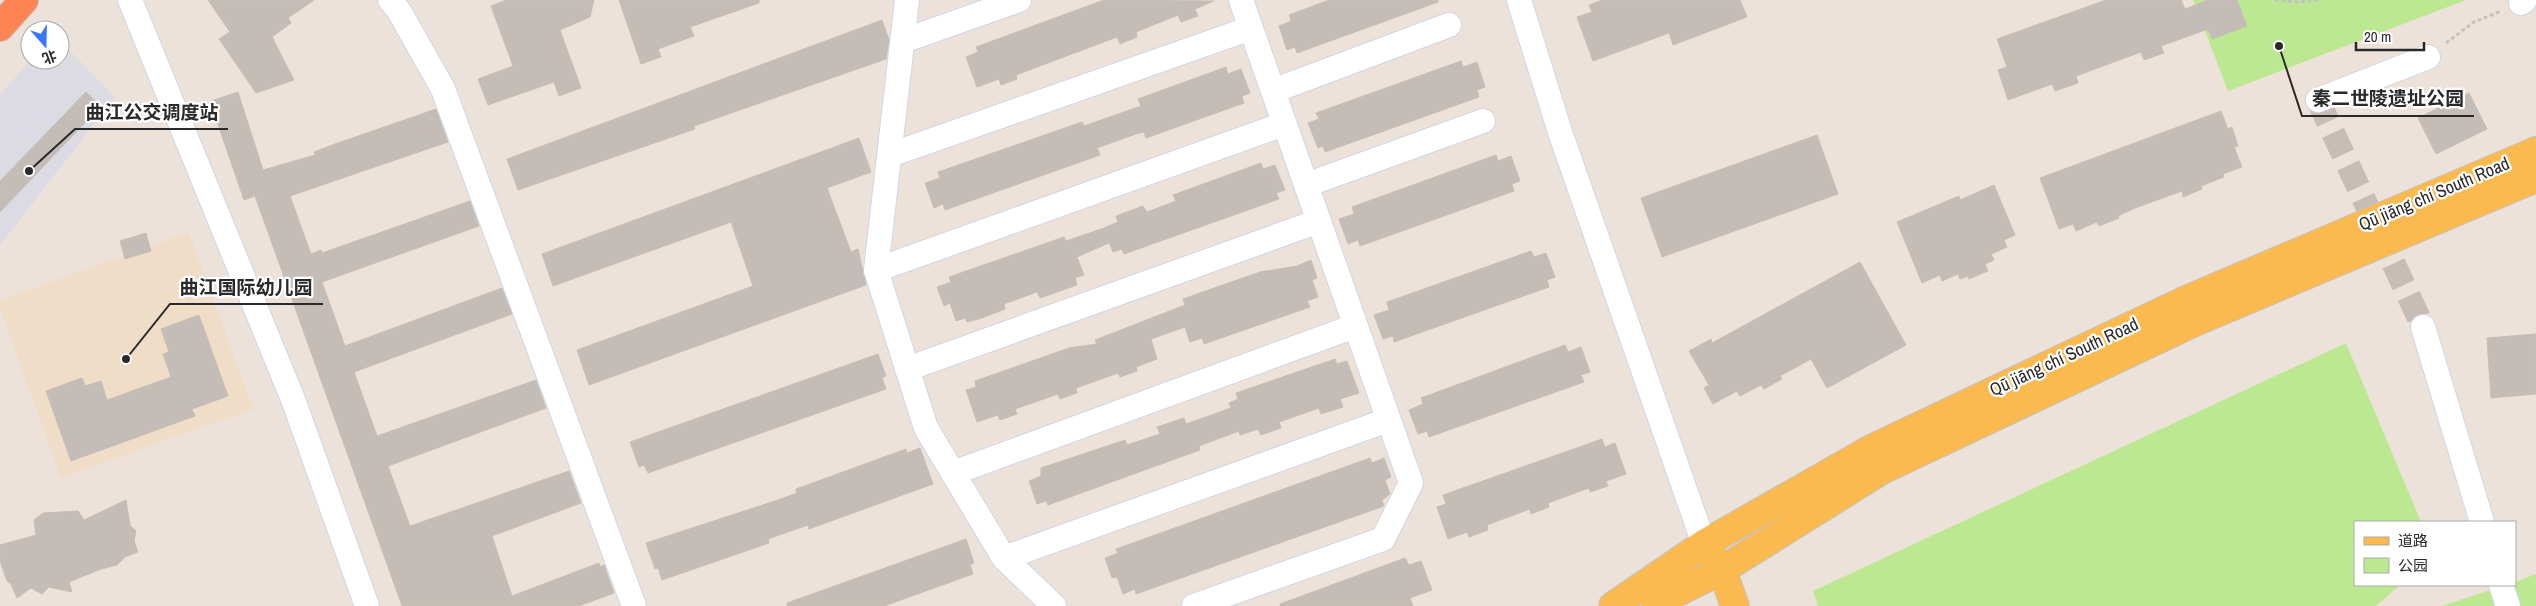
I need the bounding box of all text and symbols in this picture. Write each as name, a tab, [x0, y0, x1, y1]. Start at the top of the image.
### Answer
north arrow	[20, 20, 70, 70]
scale bar	[2356, 20, 2424, 52]
text: 20 m	[2364, 26, 2391, 47]
text: 北	[40, 46, 59, 68]
callout: 秦二世陵遗址公园	[2302, 82, 2474, 116]
text: 秦二世陵遗址公园	[2312, 85, 2464, 111]
callout: 曲江公交调度站	[75, 95, 228, 129]
text: 曲江公交调度站	[85, 99, 219, 125]
street label: Qū jiāng chí South Road	[2355, 150, 2513, 237]
callout: 曲江国际幼儿园	[170, 270, 323, 304]
text: 曲江国际幼儿园	[179, 274, 313, 300]
street label: Qū jiāng chí South Road	[1985, 311, 2142, 402]
legend	[2354, 521, 2516, 586]
text: 道路	[2398, 530, 2428, 551]
text: 公园	[2398, 555, 2428, 576]

